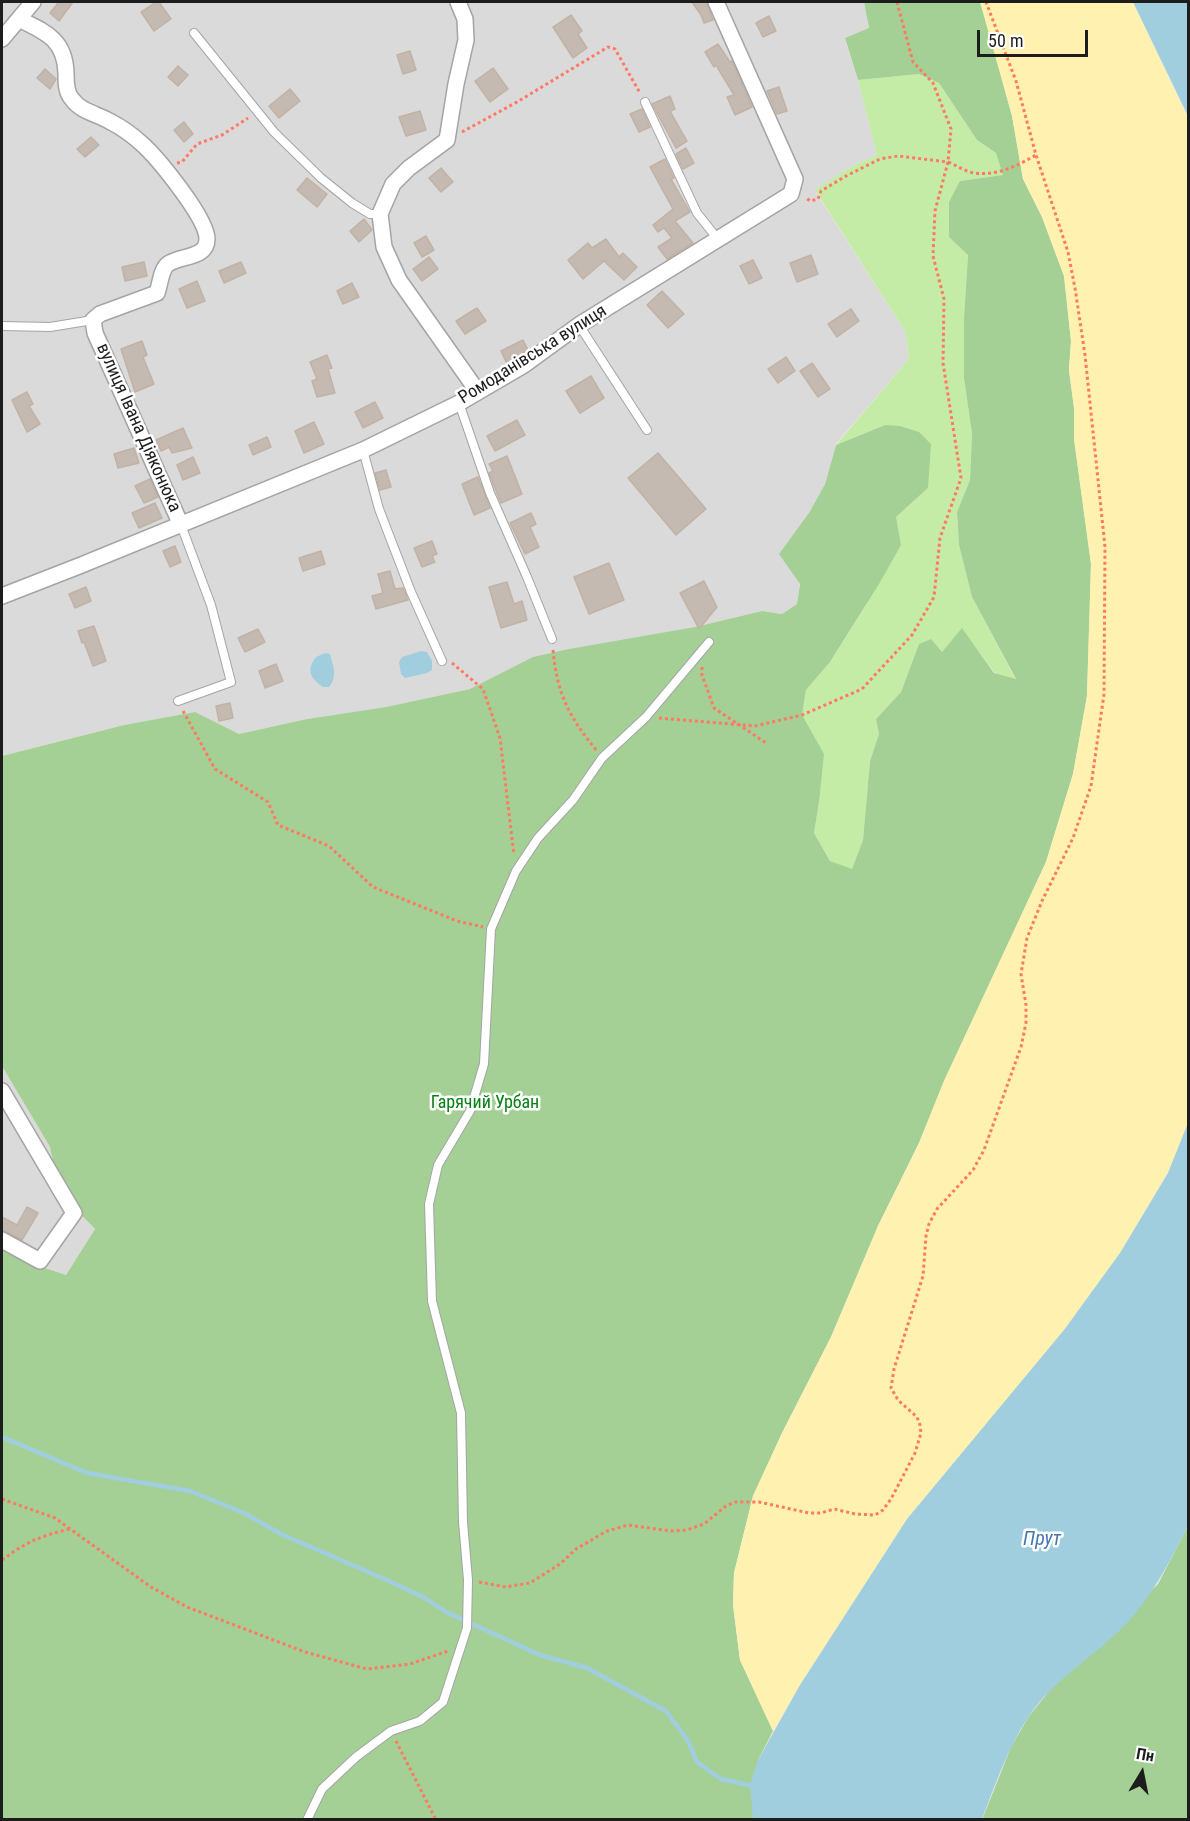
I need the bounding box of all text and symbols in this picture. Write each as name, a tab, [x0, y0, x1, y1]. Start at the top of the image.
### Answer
scale bar	[980, 18, 1091, 56]
text: 50 m	[988, 30, 1023, 51]
street label: Ромоданівська вулиця	[455, 301, 611, 409]
street label: вулиця Івана Діяконюка	[91, 340, 185, 516]
park label: Гарячий Урбан	[431, 1092, 539, 1114]
water label: Прут	[1023, 1528, 1061, 1552]
north arrow	[1112, 1743, 1172, 1803]
text: Пн	[1135, 1744, 1156, 1766]

